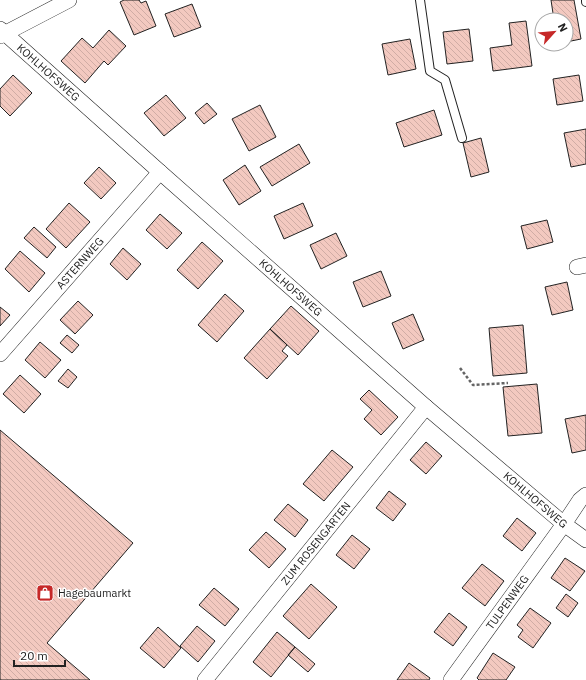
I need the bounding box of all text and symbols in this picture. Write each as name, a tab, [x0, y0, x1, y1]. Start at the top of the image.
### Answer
north arrow	[534, 12, 574, 52]
text: N	[555, 21, 571, 34]
street label: KOHLHOFSWEG	[14, 40, 83, 104]
street label: ASTERNWEG	[53, 234, 107, 292]
street label: KOHLHOFSWEG	[256, 256, 325, 319]
street label: KOHLHOFSWEG	[500, 469, 570, 531]
street label: ZUM ROSENGARTEN	[278, 499, 354, 588]
street label: TULPENWEG	[483, 572, 532, 632]
shop icon: Hagebaumarkt	[35, 583, 55, 603]
place label: Hagebaumarkt	[58, 586, 131, 600]
scale bar	[14, 642, 65, 668]
text: 20 m	[20, 648, 48, 663]

